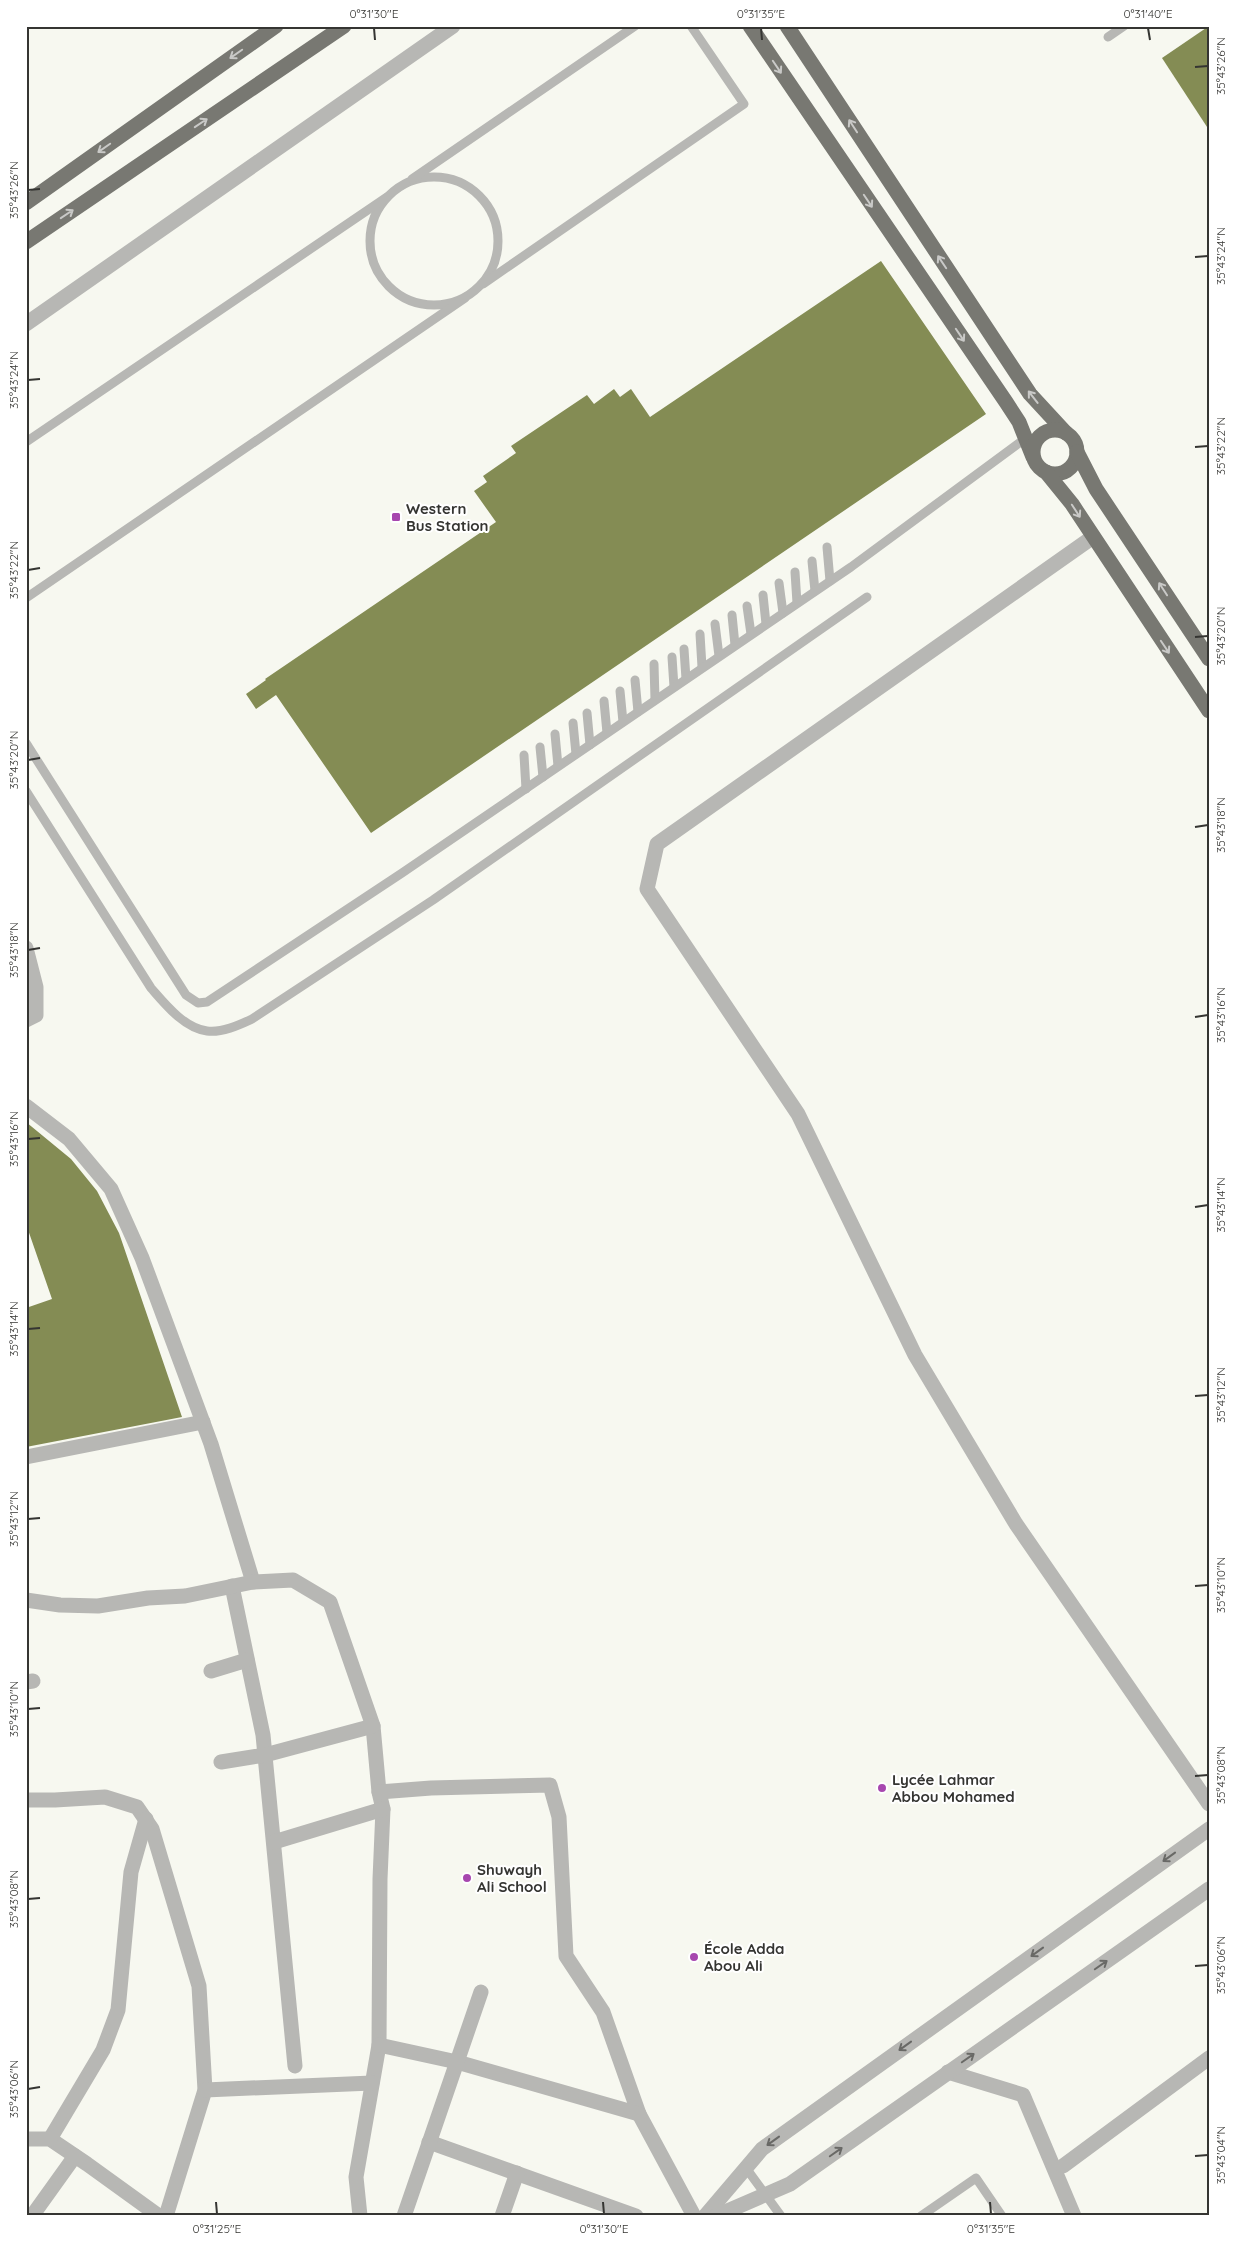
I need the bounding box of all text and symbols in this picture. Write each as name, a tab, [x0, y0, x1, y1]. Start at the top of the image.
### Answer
text: 0°31'30"E	[349, 6, 399, 21]
text: 0°31'35"E	[737, 6, 785, 21]
text: 0°31'40"E	[1123, 6, 1173, 21]
text: 35°43'26"N	[1213, 37, 1228, 95]
one-way arrow	[230, 49, 244, 59]
one-way arrow	[773, 59, 783, 73]
one-way arrow	[194, 118, 208, 128]
one-way arrow	[848, 120, 858, 134]
one-way arrow	[97, 143, 111, 153]
text: 35°43'26"N	[6, 161, 21, 219]
one-way arrow	[863, 194, 873, 208]
one-way arrow	[59, 209, 73, 219]
text: 35°43'24"N	[1213, 227, 1228, 285]
one-way arrow	[937, 255, 947, 269]
one-way arrow	[955, 328, 965, 342]
text: 35°43'24"N	[6, 351, 21, 409]
one-way arrow	[1028, 390, 1038, 404]
text: 35°43'22"N	[1213, 417, 1228, 475]
place label: Western Bus Station	[406, 499, 489, 535]
one-way arrow	[1071, 503, 1081, 517]
marker: Western Bus Station	[390, 511, 402, 523]
text: 35°43'22"N	[6, 541, 21, 599]
one-way arrow	[1158, 582, 1168, 596]
text: 35°43'20"N	[1213, 607, 1228, 665]
one-way arrow	[1160, 639, 1170, 653]
text: 35°43'20"N	[6, 731, 21, 789]
text: 35°43'18"N	[1213, 797, 1228, 853]
text: 35°43'18"N	[6, 922, 21, 978]
text: 35°43'16"N	[1213, 987, 1228, 1043]
text: 35°43'16"N	[6, 1111, 21, 1167]
text: 35°43'14"N	[1213, 1177, 1228, 1233]
text: 35°43'14"N	[6, 1301, 21, 1357]
text: 35°43'12"N	[1213, 1367, 1228, 1423]
text: 35°43'12"N	[6, 1491, 21, 1547]
text: 35°43'10"N	[1213, 1557, 1228, 1613]
text: 35°43'10"N	[6, 1681, 21, 1737]
text: 35°43'08"N	[1213, 1746, 1228, 1804]
place label: Lycée Lahmar Abbou Mohamed	[892, 1770, 1015, 1806]
marker: Lycée Lahmar Abbou Mohamed	[876, 1782, 888, 1794]
one-way arrow	[1162, 1852, 1176, 1862]
place label: Shuwayh Ali School	[477, 1860, 547, 1896]
text: 35°43'08"N	[6, 1870, 21, 1928]
marker: Shuwayh Ali School	[461, 1872, 473, 1884]
text: 35°43'06"N	[1213, 1936, 1228, 1994]
place label: École Adda Abou Ali	[704, 1939, 785, 1975]
one-way arrow	[1030, 1947, 1044, 1957]
marker: École Adda Abou Ali	[688, 1951, 700, 1963]
one-way arrow	[1094, 1960, 1108, 1970]
one-way arrow	[899, 2041, 912, 2052]
one-way arrow	[961, 2053, 975, 2063]
text: 35°43'06"N	[6, 2060, 21, 2118]
text: 35°43'04"N	[1213, 2126, 1228, 2184]
one-way arrow	[766, 2136, 780, 2146]
one-way arrow	[828, 2147, 842, 2157]
text: 0°31'25"E	[193, 2221, 242, 2236]
text: 0°31'30"E	[579, 2221, 629, 2236]
text: 0°31'35"E	[967, 2221, 1015, 2236]

